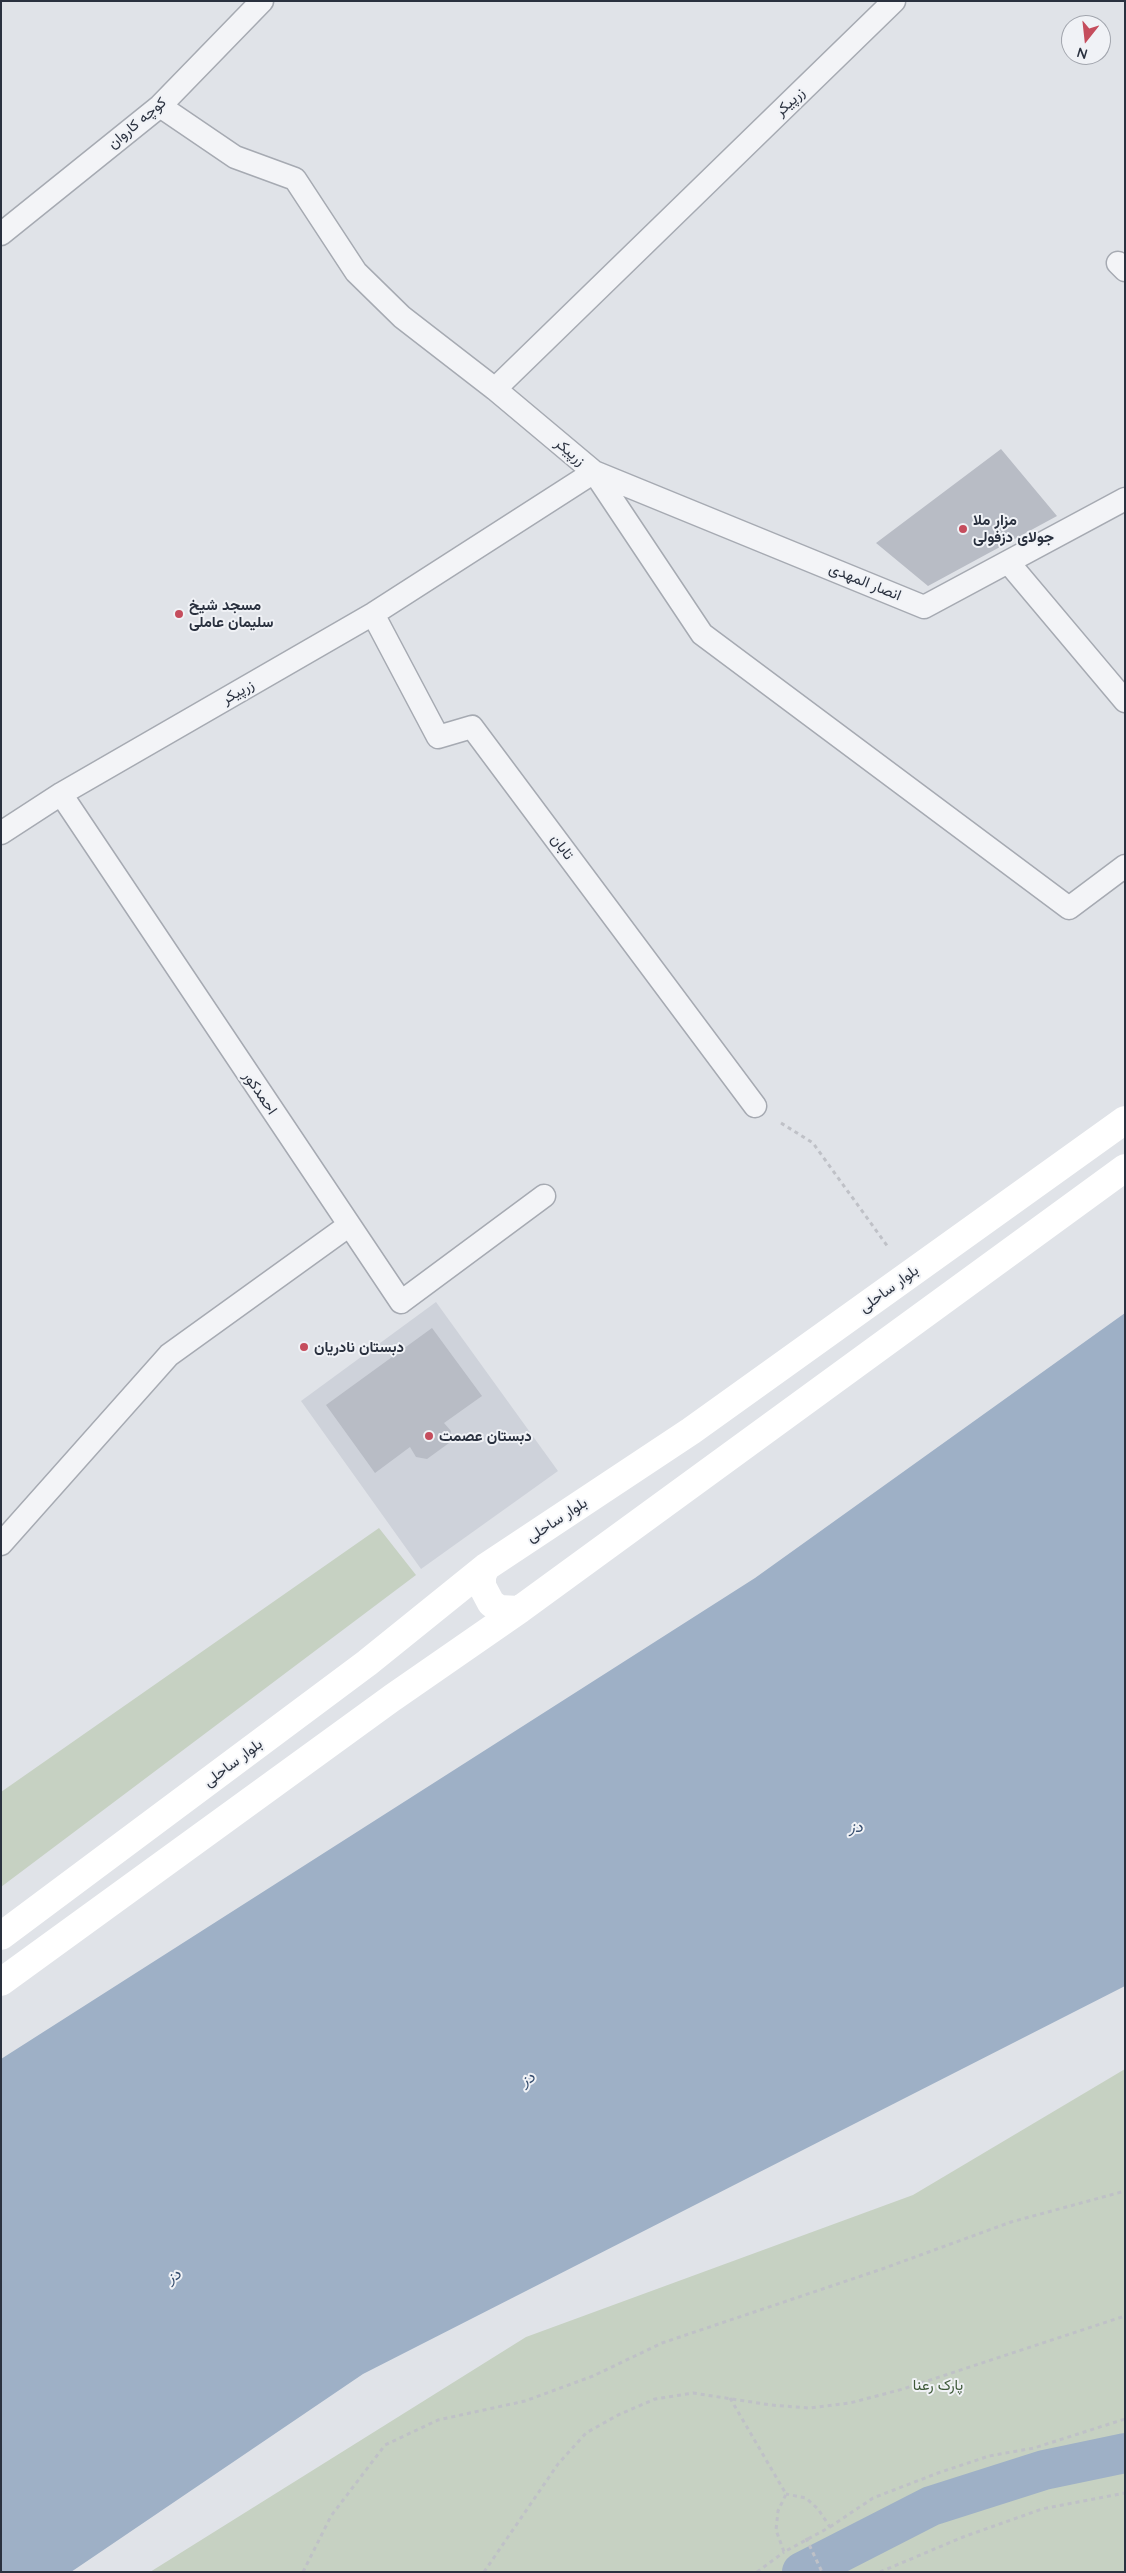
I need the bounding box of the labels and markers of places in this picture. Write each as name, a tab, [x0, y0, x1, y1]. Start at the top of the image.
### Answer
place label: مزار ملا جولای دزفولی	[973, 511, 1054, 546]
marker: مزار ملا جولای دزفولی	[957, 523, 969, 535]
place label: مسجد شیخ سلیمان عاملی	[189, 596, 273, 631]
marker: مسجد شیخ سلیمان عاملی	[173, 608, 185, 620]
place label: دبستان نادریان	[314, 1338, 404, 1356]
marker: دبستان نادریان	[298, 1341, 310, 1353]
place label: دبستان عصمت	[439, 1427, 532, 1445]
marker: دبستان عصمت	[423, 1430, 435, 1442]

